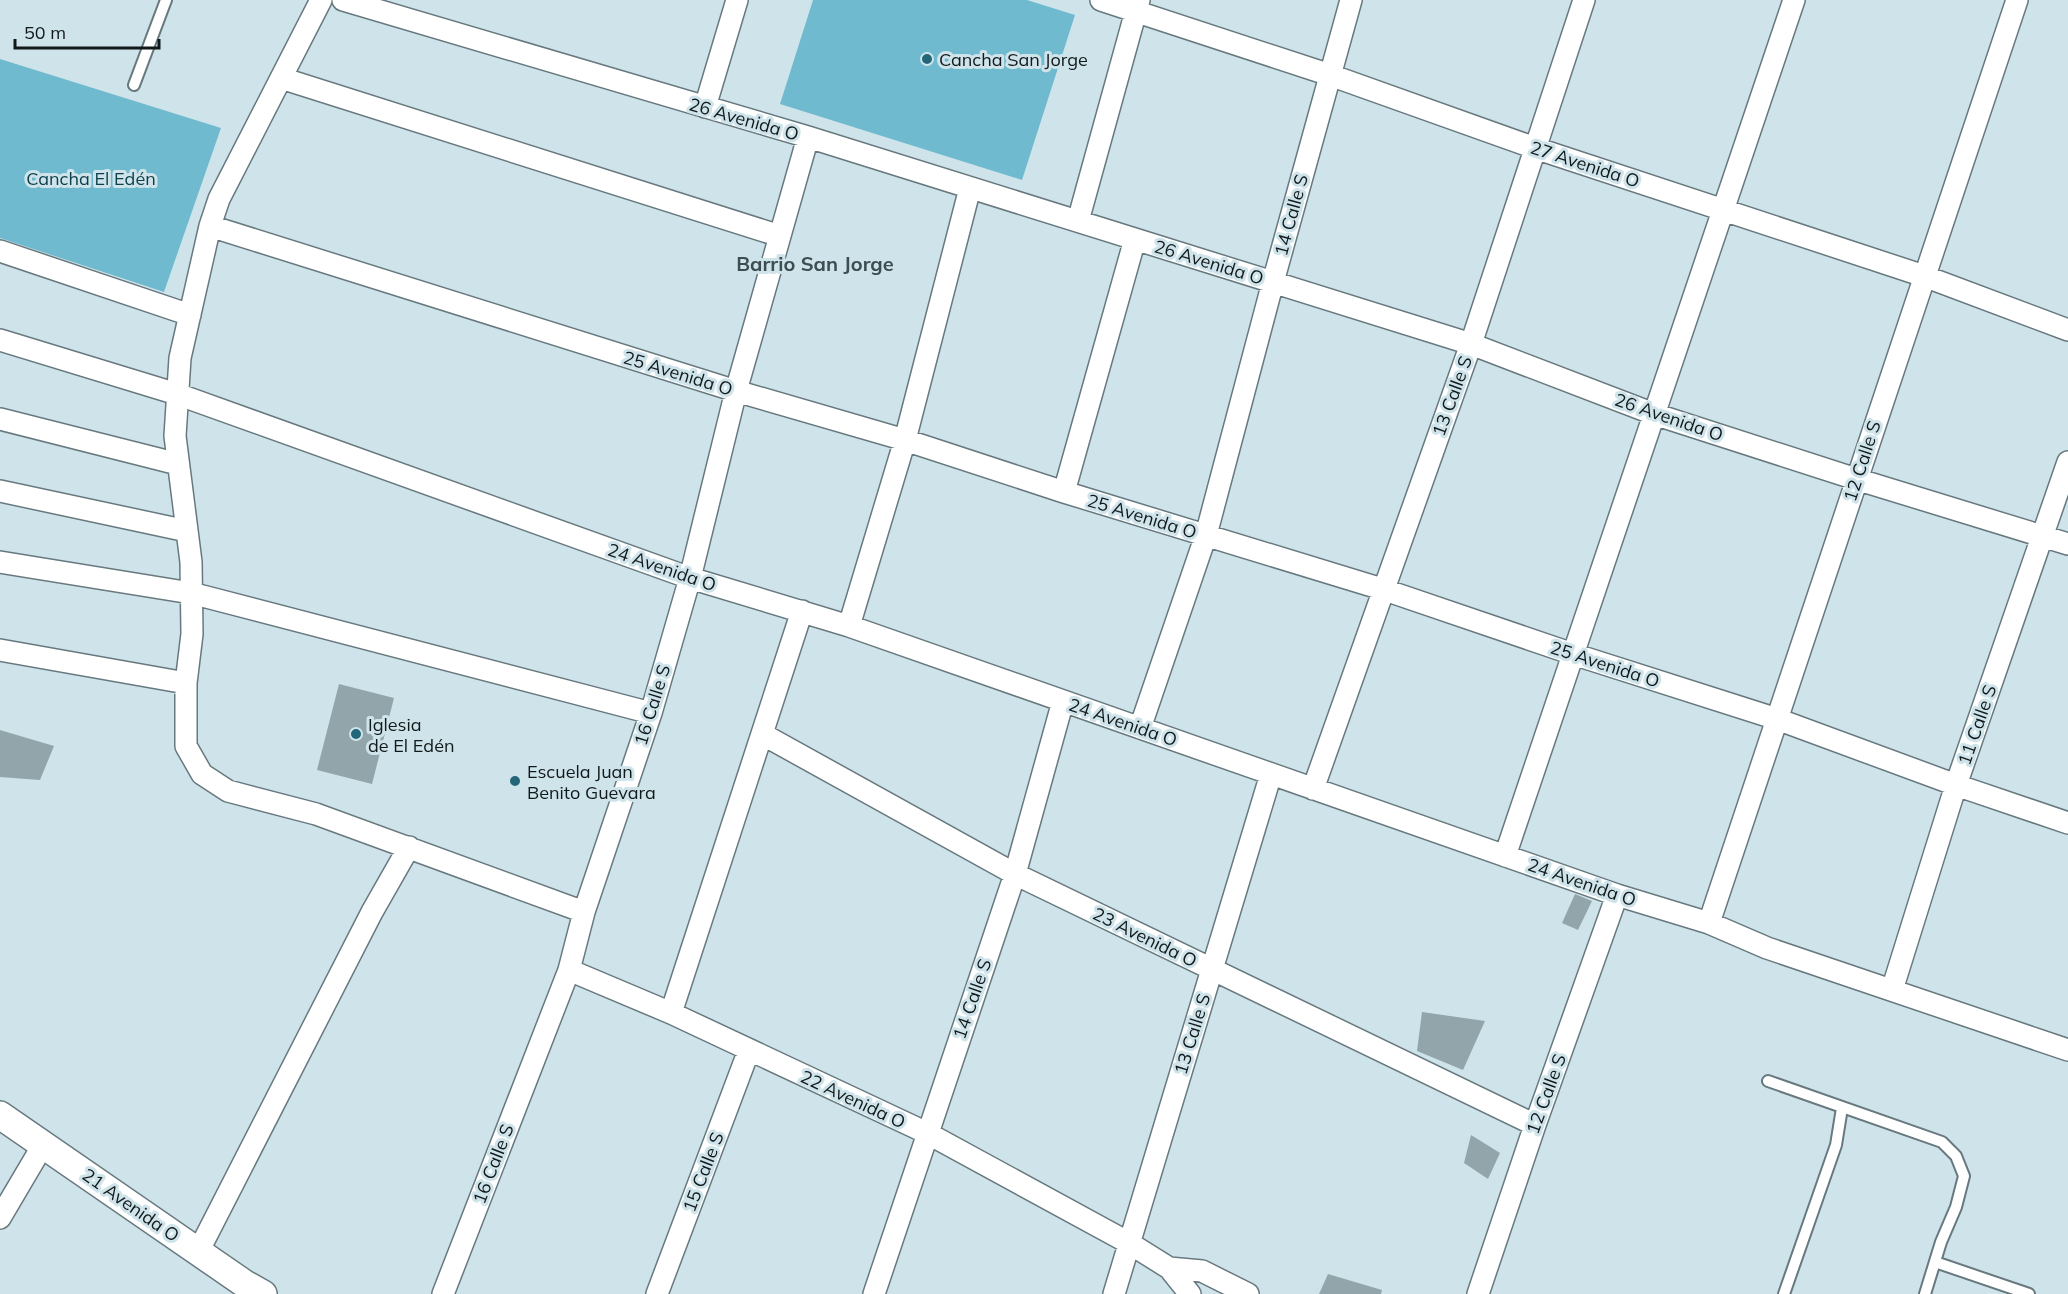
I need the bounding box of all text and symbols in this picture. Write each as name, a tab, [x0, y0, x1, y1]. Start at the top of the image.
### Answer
scale bar	[15, 12, 159, 50]
text: 50 m	[24, 21, 66, 44]
place label: Cancha San Jorge	[939, 48, 1088, 71]
marker: Cancha San Jorge	[920, 52, 934, 66]
street label: 26 Avenida O	[686, 92, 802, 146]
street label: 27 Avenida O	[1528, 136, 1642, 192]
park label: Cancha El Edén	[26, 167, 156, 190]
street label: 14 Calle S	[1269, 172, 1313, 258]
street label: 26 Avenida O	[1151, 234, 1267, 290]
district label: Barrio San Jorge	[736, 251, 894, 276]
street label: 25 Avenida O	[620, 345, 736, 401]
street label: 13 Calle S	[1427, 353, 1477, 439]
street label: 26 Avenida O	[1612, 388, 1726, 446]
street label: 12 Calle S	[1838, 418, 1886, 504]
street label: 25 Avenida O	[1084, 488, 1200, 544]
street label: 24 Avenida O	[605, 538, 719, 596]
street label: 25 Avenida O	[1548, 636, 1662, 692]
street label: 16 Calle S	[629, 662, 675, 748]
street label: 11 Calle S	[1953, 682, 2001, 768]
street label: 24 Avenida O	[1066, 693, 1180, 751]
place label: Iglesia de El Edén	[368, 713, 455, 757]
marker: Iglesia de El Edén	[349, 727, 363, 741]
place label: Escuela Juan Benito Guevara	[527, 760, 656, 804]
marker: Escuela Juan Benito Guevara	[508, 774, 522, 788]
street label: 24 Avenida O	[1525, 853, 1639, 911]
street label: 23 Avenida O	[1089, 902, 1201, 972]
street label: 14 Calle S	[948, 956, 996, 1042]
street label: 13 Calle S	[1169, 991, 1215, 1077]
street label: 12 Calle S	[1521, 1051, 1571, 1137]
street label: 22 Avenida O	[797, 1065, 909, 1133]
street label: 16 Calle S	[467, 1121, 519, 1207]
street label: 15 Calle S	[677, 1129, 729, 1215]
street label: 21 Avenida O	[78, 1163, 184, 1247]

